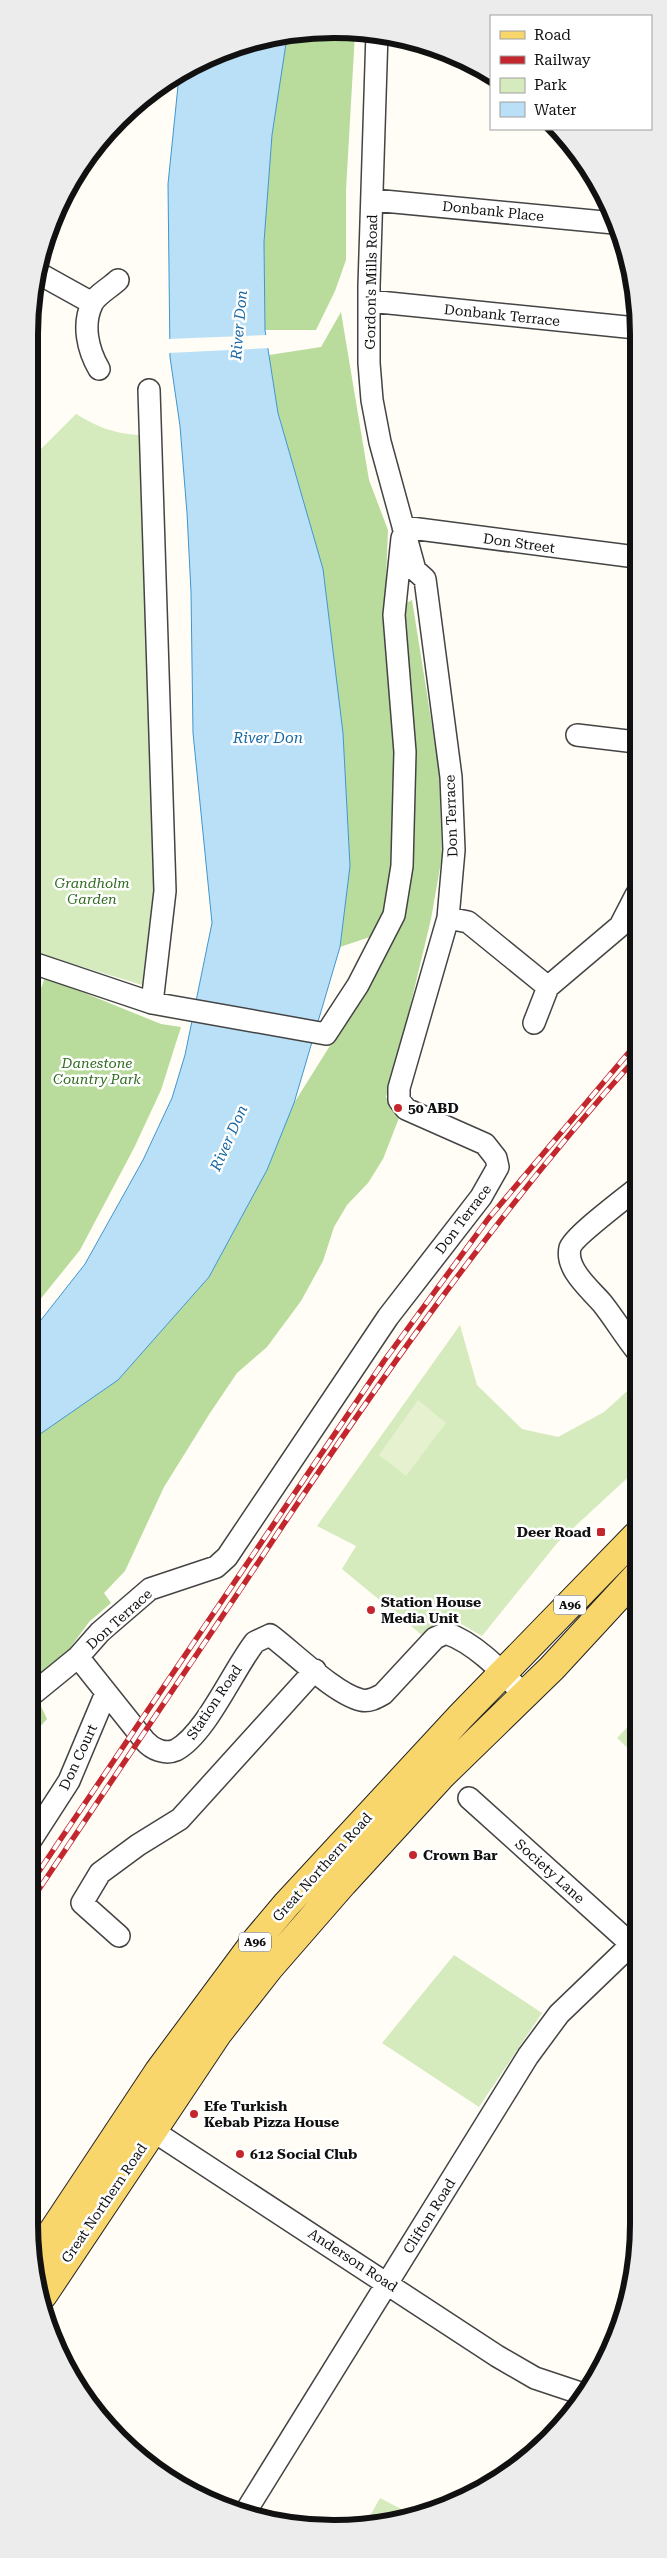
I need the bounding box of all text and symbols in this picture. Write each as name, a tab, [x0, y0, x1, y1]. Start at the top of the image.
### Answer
legend	[490, 15, 652, 130]
text: Road	[534, 26, 571, 44]
text: Railway	[534, 51, 591, 69]
text: Park	[534, 76, 568, 94]
text: Water	[534, 101, 576, 119]
street label: Donbank Place	[441, 198, 545, 224]
street label: Gordon's Mills Road	[362, 214, 380, 350]
water label: River Don	[227, 289, 251, 362]
street label: Donbank Terrace	[443, 301, 561, 329]
street label: Don Street	[482, 530, 556, 556]
water label: River Don	[232, 729, 303, 747]
street label: Don Terrace	[442, 774, 460, 858]
park label: Grandholm Garden	[54, 875, 130, 907]
park label: Danestone Country Park	[53, 1055, 141, 1087]
place label: 50 ABD	[408, 1100, 459, 1116]
water label: River Don	[206, 1102, 251, 1174]
marker: 50 ABD	[392, 1102, 404, 1114]
street label: Don Terrace	[432, 1181, 494, 1257]
place label: Deer Road	[517, 1524, 592, 1540]
marker: Deer Road	[595, 1526, 607, 1538]
street label: Don Terrace	[83, 1585, 155, 1653]
place label: Station House Media Unit	[381, 1594, 481, 1626]
road number: A96	[554, 1596, 586, 1614]
marker: Station House Media Unit	[365, 1604, 377, 1616]
street label: Station Road	[183, 1662, 245, 1742]
street label: Don Court	[56, 1722, 100, 1792]
street label: Great Northern Road	[269, 1809, 375, 1925]
street label: Society Lane	[512, 1836, 588, 1907]
place label: Crown Bar	[423, 1847, 498, 1863]
marker: Crown Bar	[407, 1849, 419, 1861]
road number: A96	[239, 1932, 271, 1951]
place label: Efe Turkish Kebab Pizza House	[204, 2098, 339, 2130]
marker: Efe Turkish Kebab Pizza House	[188, 2108, 200, 2120]
street label: Great Northern Road	[58, 2140, 150, 2266]
place label: 612 Social Club	[250, 2146, 357, 2162]
marker: 612 Social Club	[234, 2148, 246, 2160]
street label: Clifton Road	[400, 2176, 458, 2256]
street label: Anderson Road	[305, 2225, 401, 2295]

